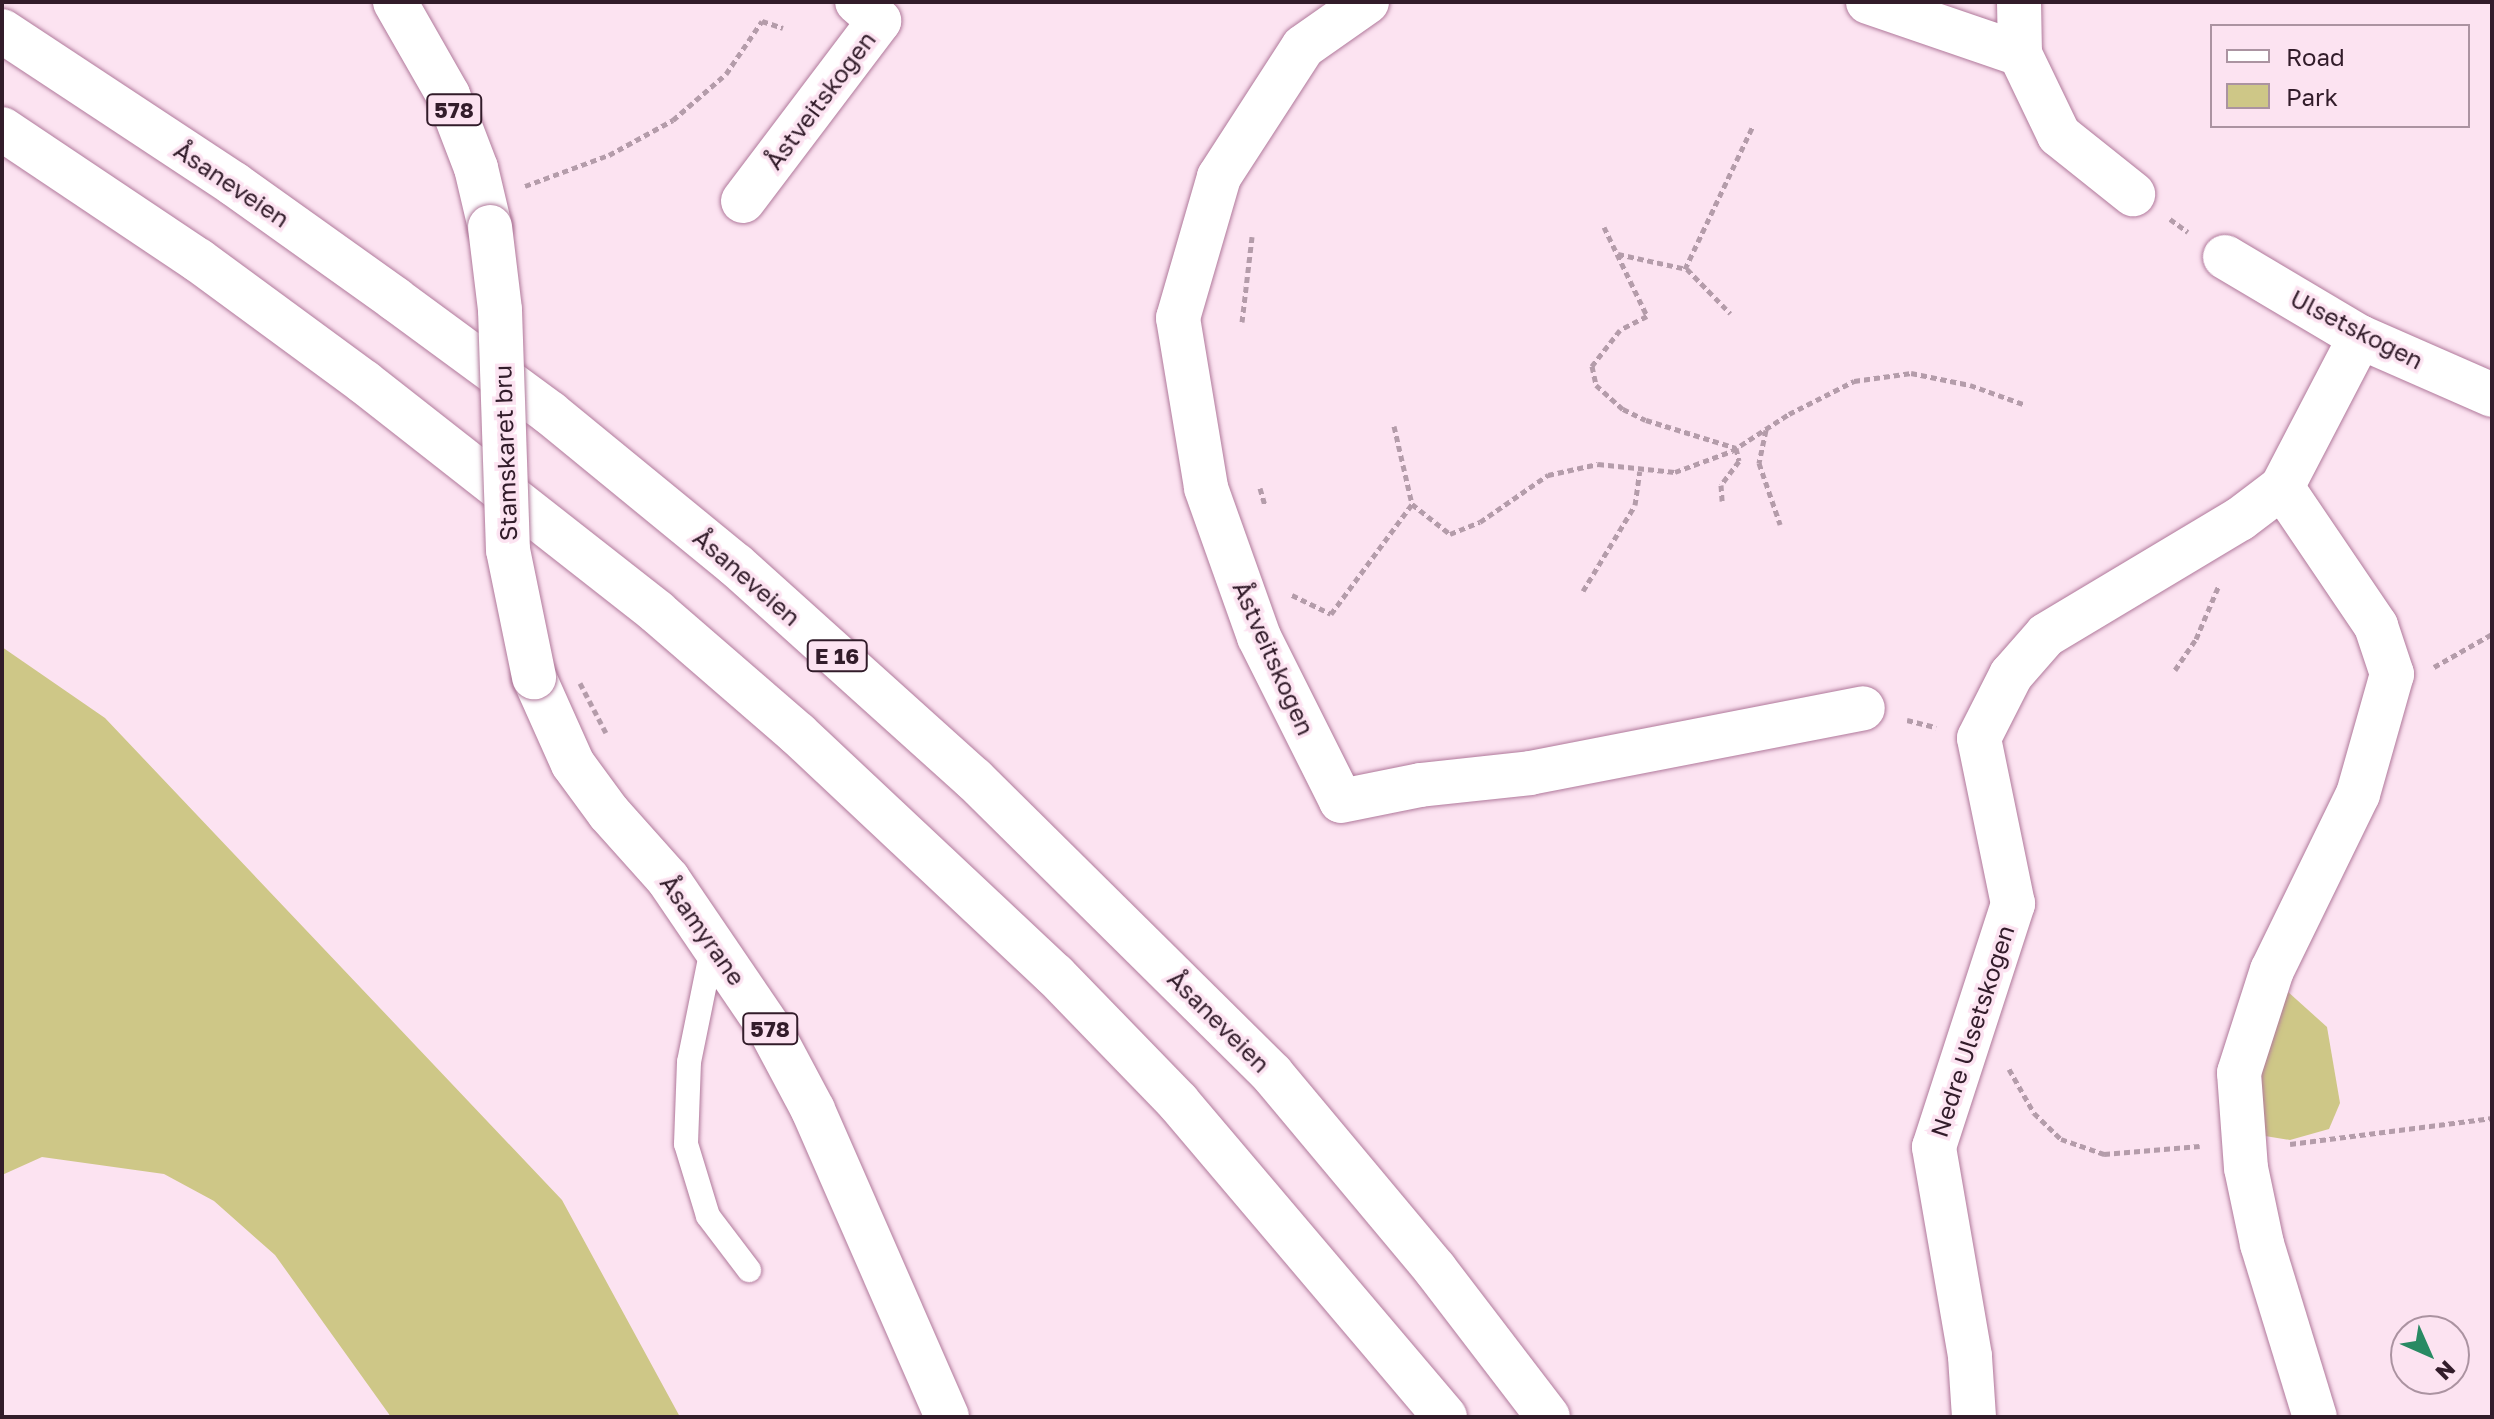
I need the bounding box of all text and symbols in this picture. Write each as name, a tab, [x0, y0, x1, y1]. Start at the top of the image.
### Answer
legend	[2210, 24, 2470, 128]
street label: Åstveitskogen	[759, 25, 881, 175]
text: Road	[2286, 42, 2345, 71]
text: Park	[2286, 82, 2338, 111]
road number: 578	[426, 92, 482, 128]
street label: Åsaneveien	[169, 135, 295, 233]
street label: Ulsetskogen	[2286, 283, 2428, 375]
street label: Stamskaret bru	[488, 364, 522, 542]
street label: Åsaneveien	[688, 523, 806, 631]
street label: Åstveitskogen	[1227, 577, 1321, 739]
road number: E 16	[805, 638, 869, 674]
street label: Åsamyrane	[655, 869, 751, 991]
street label: Nedre Ulsetskogen	[1924, 921, 2020, 1141]
street label: Åsaneveien	[1162, 964, 1276, 1078]
road number: 578	[742, 1011, 798, 1047]
north arrow	[2390, 1315, 2470, 1395]
text: N	[2430, 1355, 2461, 1386]

